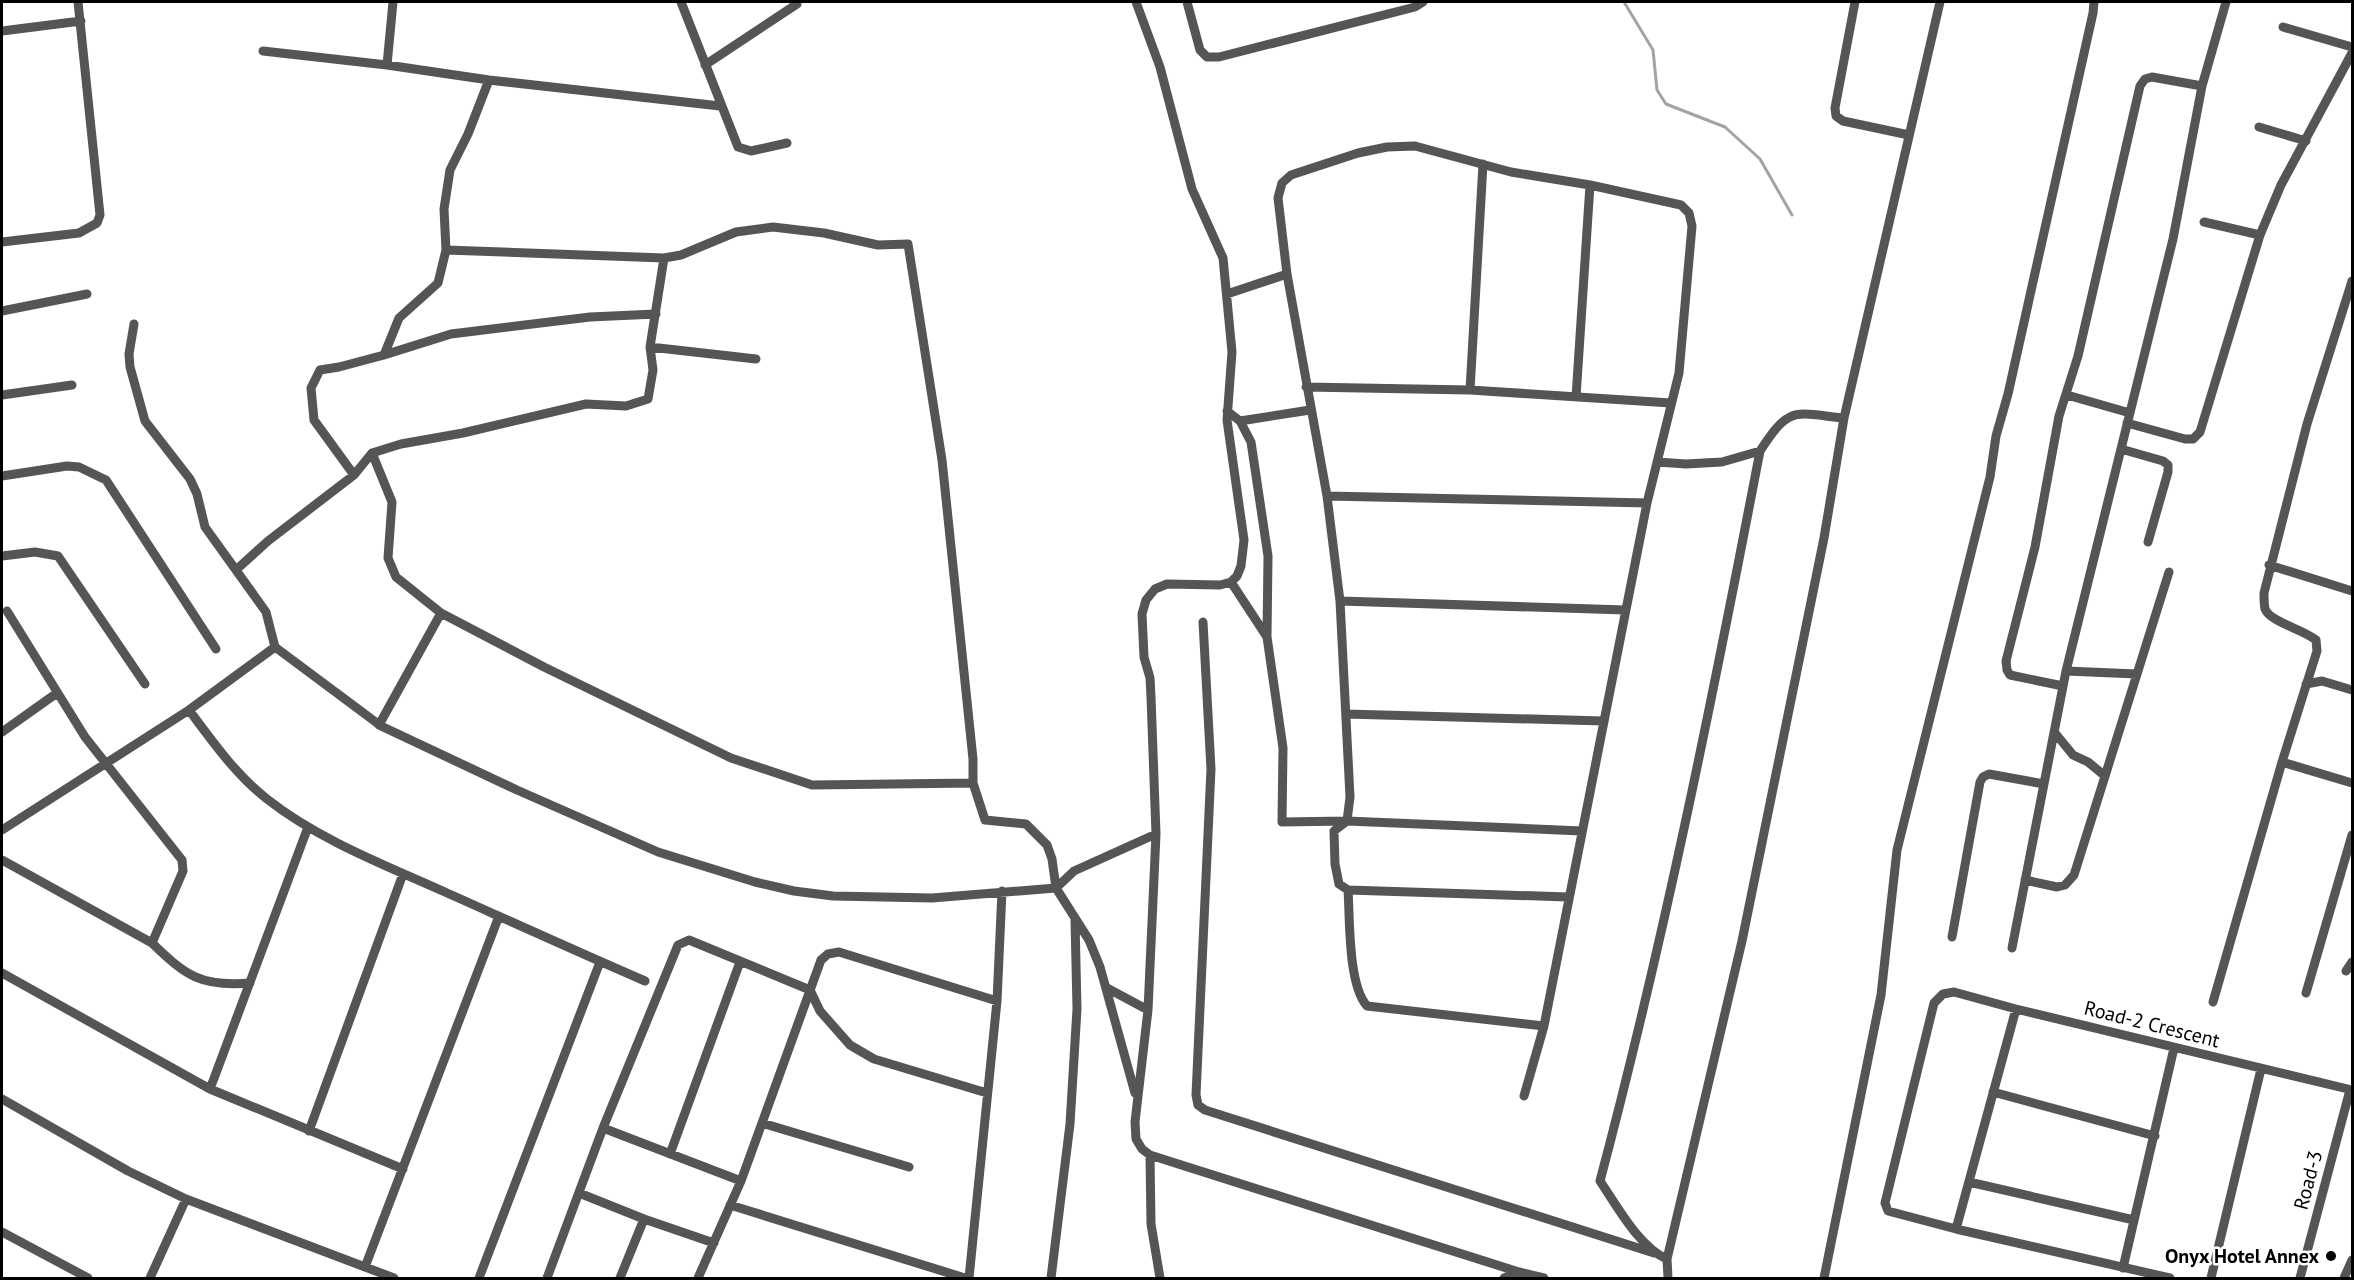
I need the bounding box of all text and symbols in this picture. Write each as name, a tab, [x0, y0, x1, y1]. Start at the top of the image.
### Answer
street label: Road-2 Crescent	[2082, 995, 2223, 1053]
street label: Road-3	[2288, 1147, 2328, 1213]
place label: Onyx Hotel Annex	[2165, 1243, 2319, 1269]
marker: Onyx Hotel Annex	[2324, 1249, 2338, 1263]

